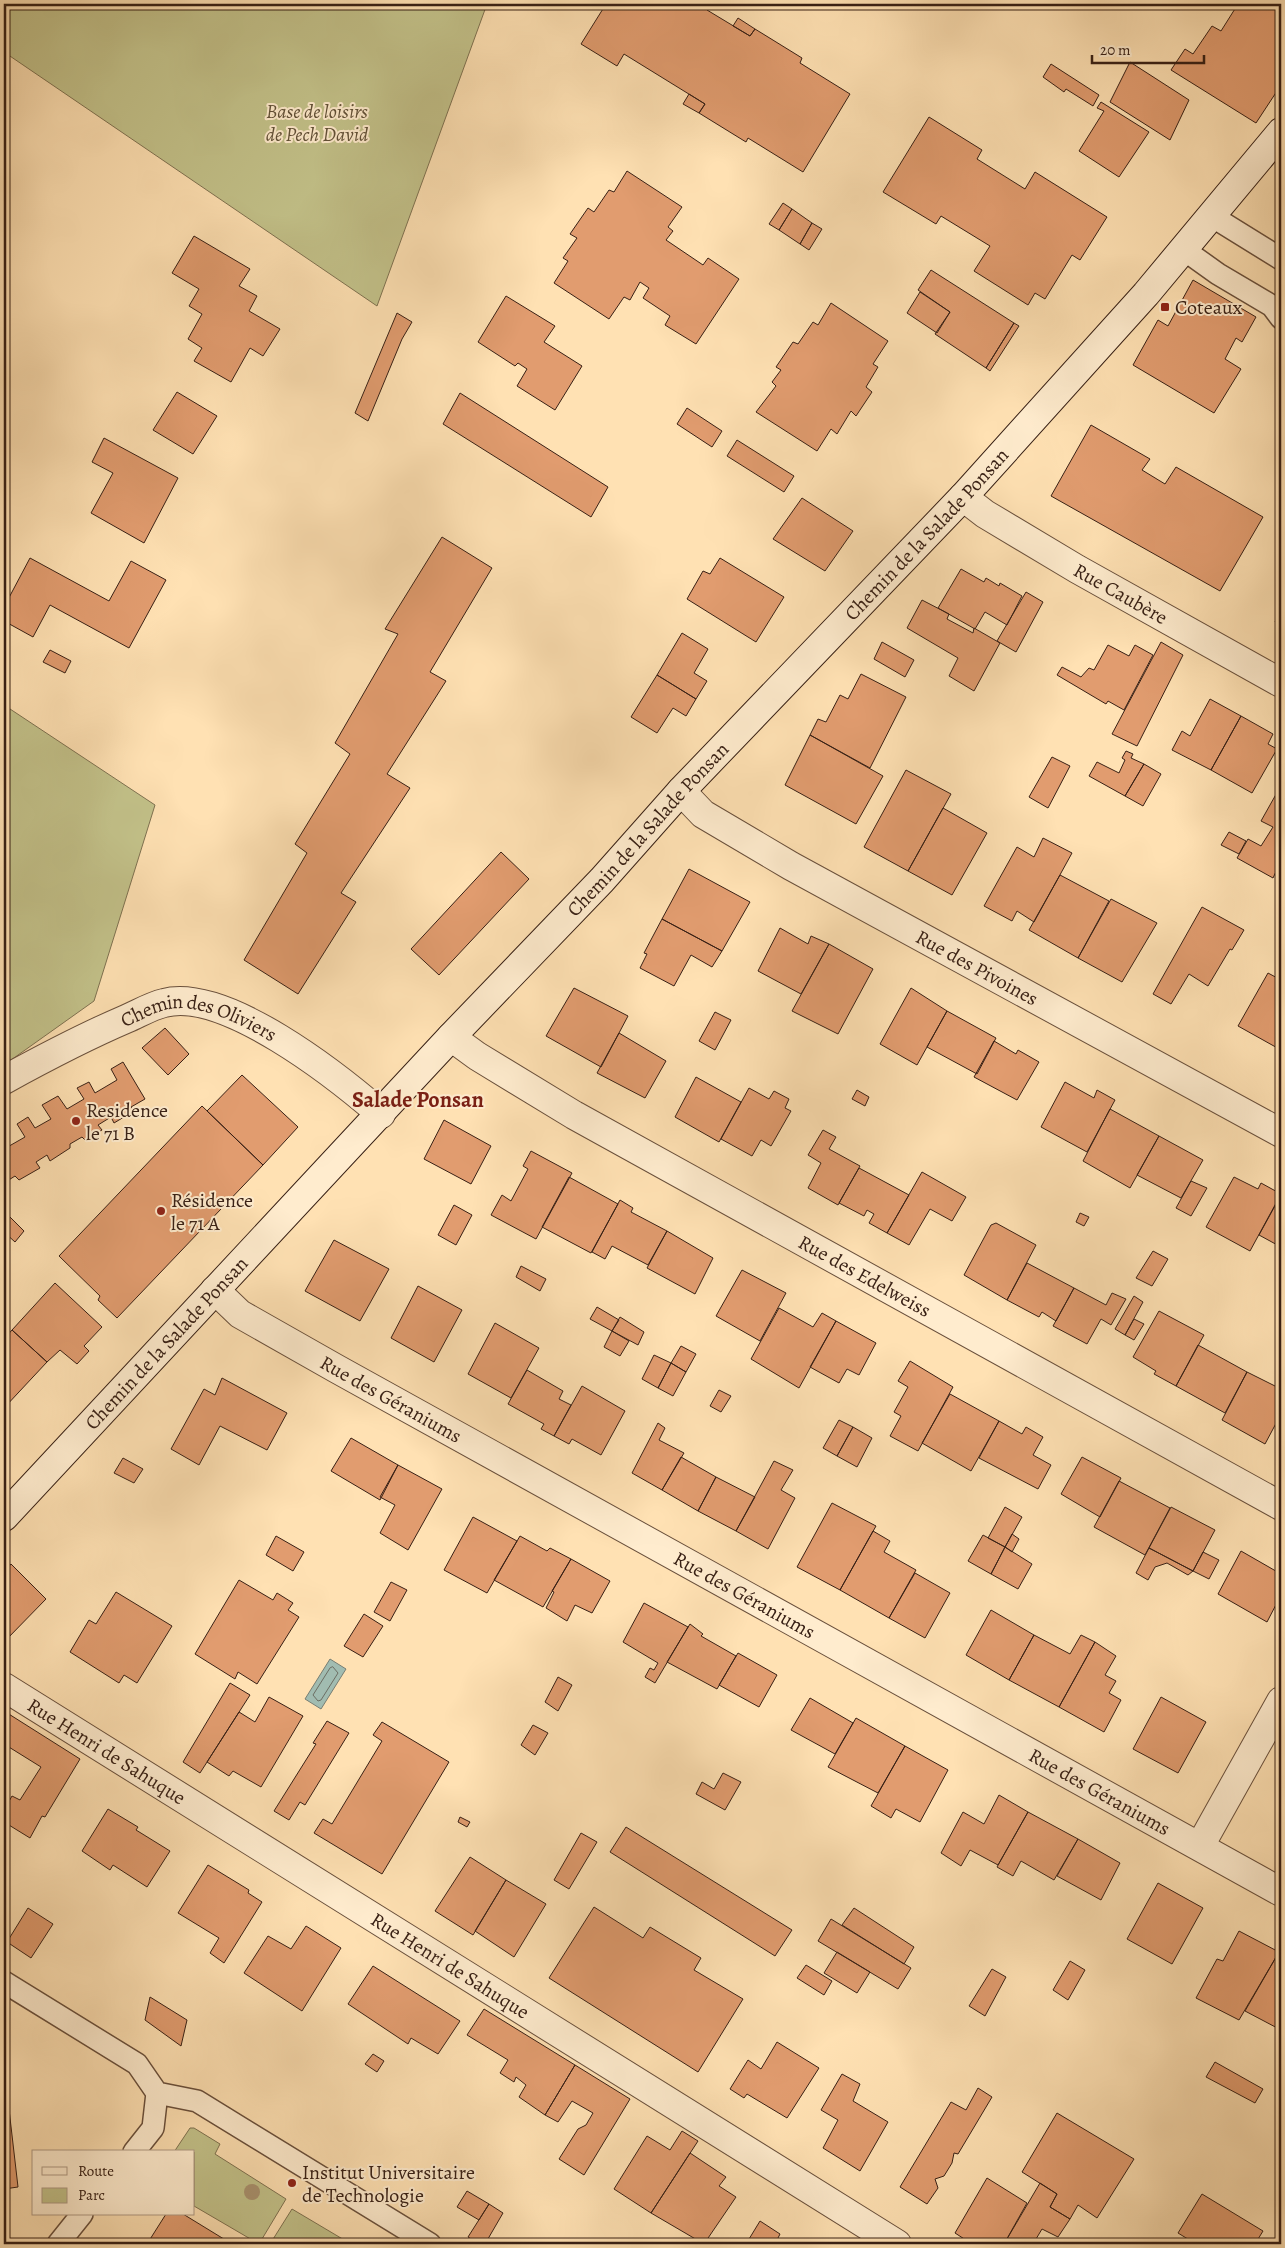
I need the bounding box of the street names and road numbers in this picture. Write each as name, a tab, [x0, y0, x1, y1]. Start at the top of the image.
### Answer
street label: Chemin de la Salade Ponsan	[838, 442, 1015, 626]
street label: Rue Caubère	[1069, 556, 1173, 630]
street label: Chemin de la Salade Ponsan	[561, 736, 735, 922]
street label: Rue des Pivoines	[911, 923, 1043, 1012]
street label: Chemin des Oliviers	[116, 987, 282, 1048]
street label: Rue des Edelweiss	[794, 1228, 936, 1323]
street label: Chemin de la Salade Ponsan	[79, 1250, 254, 1436]
street label: Rue des Géraniums	[315, 1349, 467, 1449]
street label: Rue des Géraniums	[669, 1545, 820, 1645]
street label: Rue Henri de Sahuque	[22, 1691, 191, 1811]
street label: Rue des Géraniums	[1024, 1741, 1175, 1842]
street label: Rue Henri de Sahuque	[366, 1906, 535, 2025]

